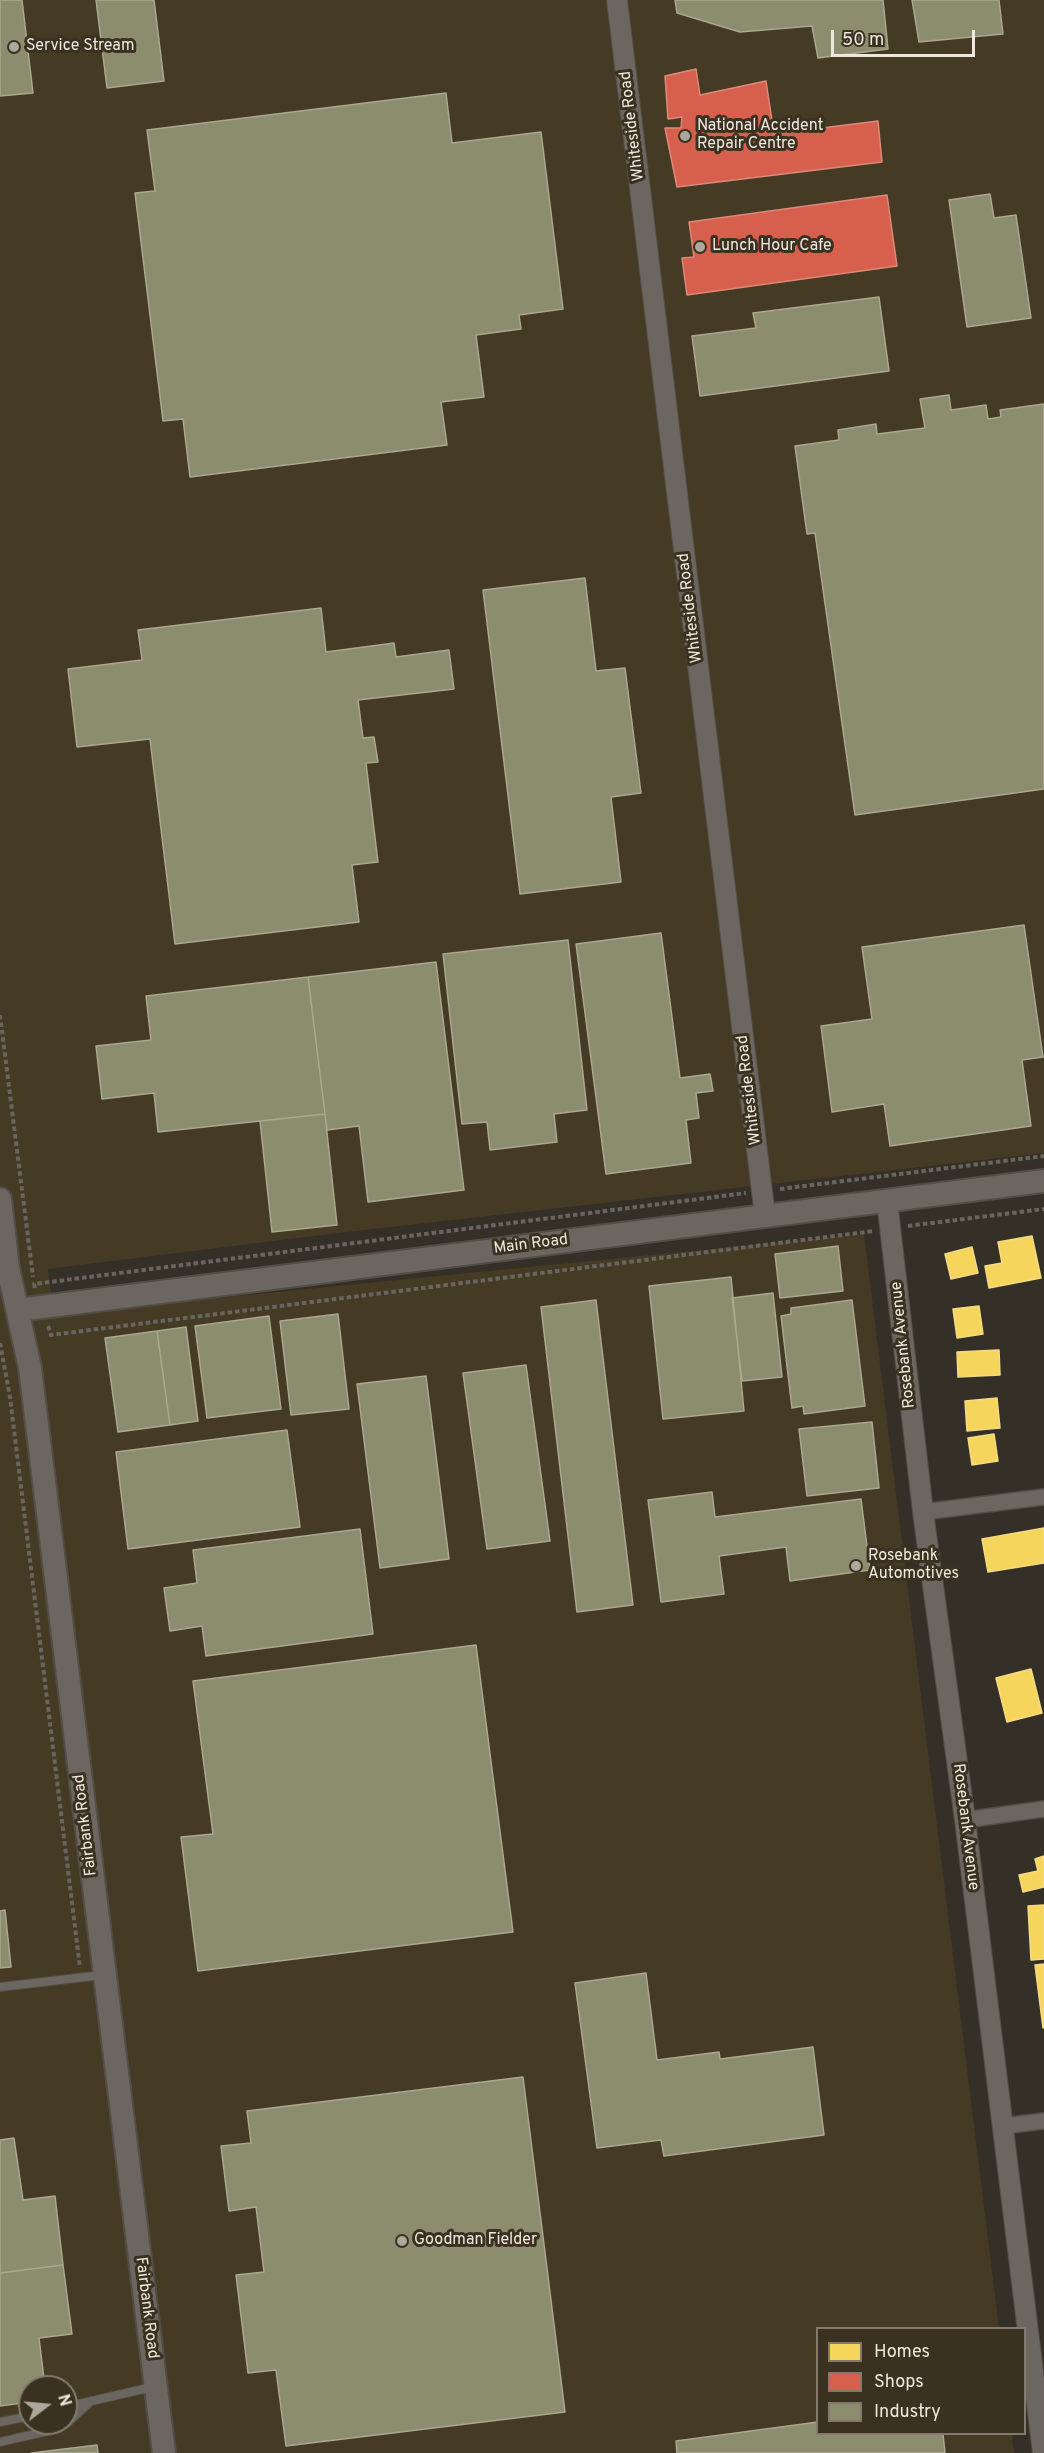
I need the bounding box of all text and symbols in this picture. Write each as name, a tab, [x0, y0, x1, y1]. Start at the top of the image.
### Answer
scale bar	[834, 18, 978, 56]
text: 50 m	[842, 29, 884, 52]
place label: Service Stream	[26, 37, 135, 57]
marker: Service Stream	[7, 40, 21, 54]
street label: Whiteside Road	[617, 70, 649, 182]
place label: National Accident Repair Centre	[697, 117, 824, 155]
marker: National Accident Repair Centre	[678, 129, 692, 143]
place label: Lunch Hour Cafe	[712, 237, 832, 257]
marker: Lunch Hour Cafe	[693, 240, 707, 254]
street label: Whiteside Road	[675, 552, 707, 664]
street label: Whiteside Road	[734, 1034, 766, 1146]
street label: Main Road	[493, 1231, 569, 1259]
street label: Rosebank Avenue	[888, 1281, 920, 1409]
place label: Rosebank Automotives	[868, 1547, 959, 1585]
marker: Rosebank Automotives	[849, 1559, 863, 1573]
street label: Rosebank Avenue	[948, 1763, 982, 1891]
street label: Fairbank Road	[70, 1773, 102, 1877]
place label: Goodman Fielder	[414, 2231, 537, 2251]
marker: Goodman Fielder	[395, 2234, 409, 2248]
street label: Fairbank Road	[130, 2256, 162, 2360]
legend	[816, 2327, 1026, 2435]
text: Homes	[874, 2341, 930, 2364]
text: Shops	[874, 2371, 924, 2394]
north arrow	[18, 2375, 78, 2435]
text: N	[52, 2392, 75, 2409]
text: Industry	[874, 2401, 941, 2424]

